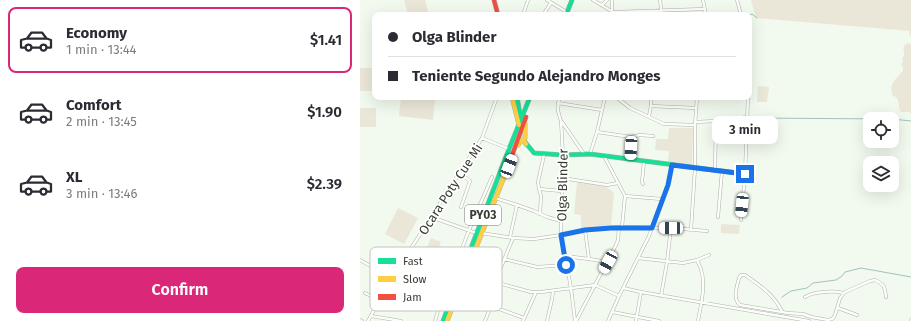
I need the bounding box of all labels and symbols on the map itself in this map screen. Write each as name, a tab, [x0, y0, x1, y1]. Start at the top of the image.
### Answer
callout: 3 min	[712, 116, 778, 144]
car	[624, 136, 638, 160]
street label: Ocara Poty Cue Mi	[415, 141, 485, 238]
street label: Olga Blinder	[554, 149, 571, 221]
car	[499, 153, 519, 179]
route end	[736, 165, 754, 183]
car	[735, 192, 749, 218]
road number: PY03	[465, 205, 501, 225]
car	[659, 222, 683, 234]
legend	[370, 247, 502, 311]
car	[597, 249, 619, 275]
text: Fast	[403, 255, 423, 268]
route start	[557, 256, 575, 274]
text: Slow	[403, 273, 427, 286]
text: Jam	[403, 291, 422, 304]

